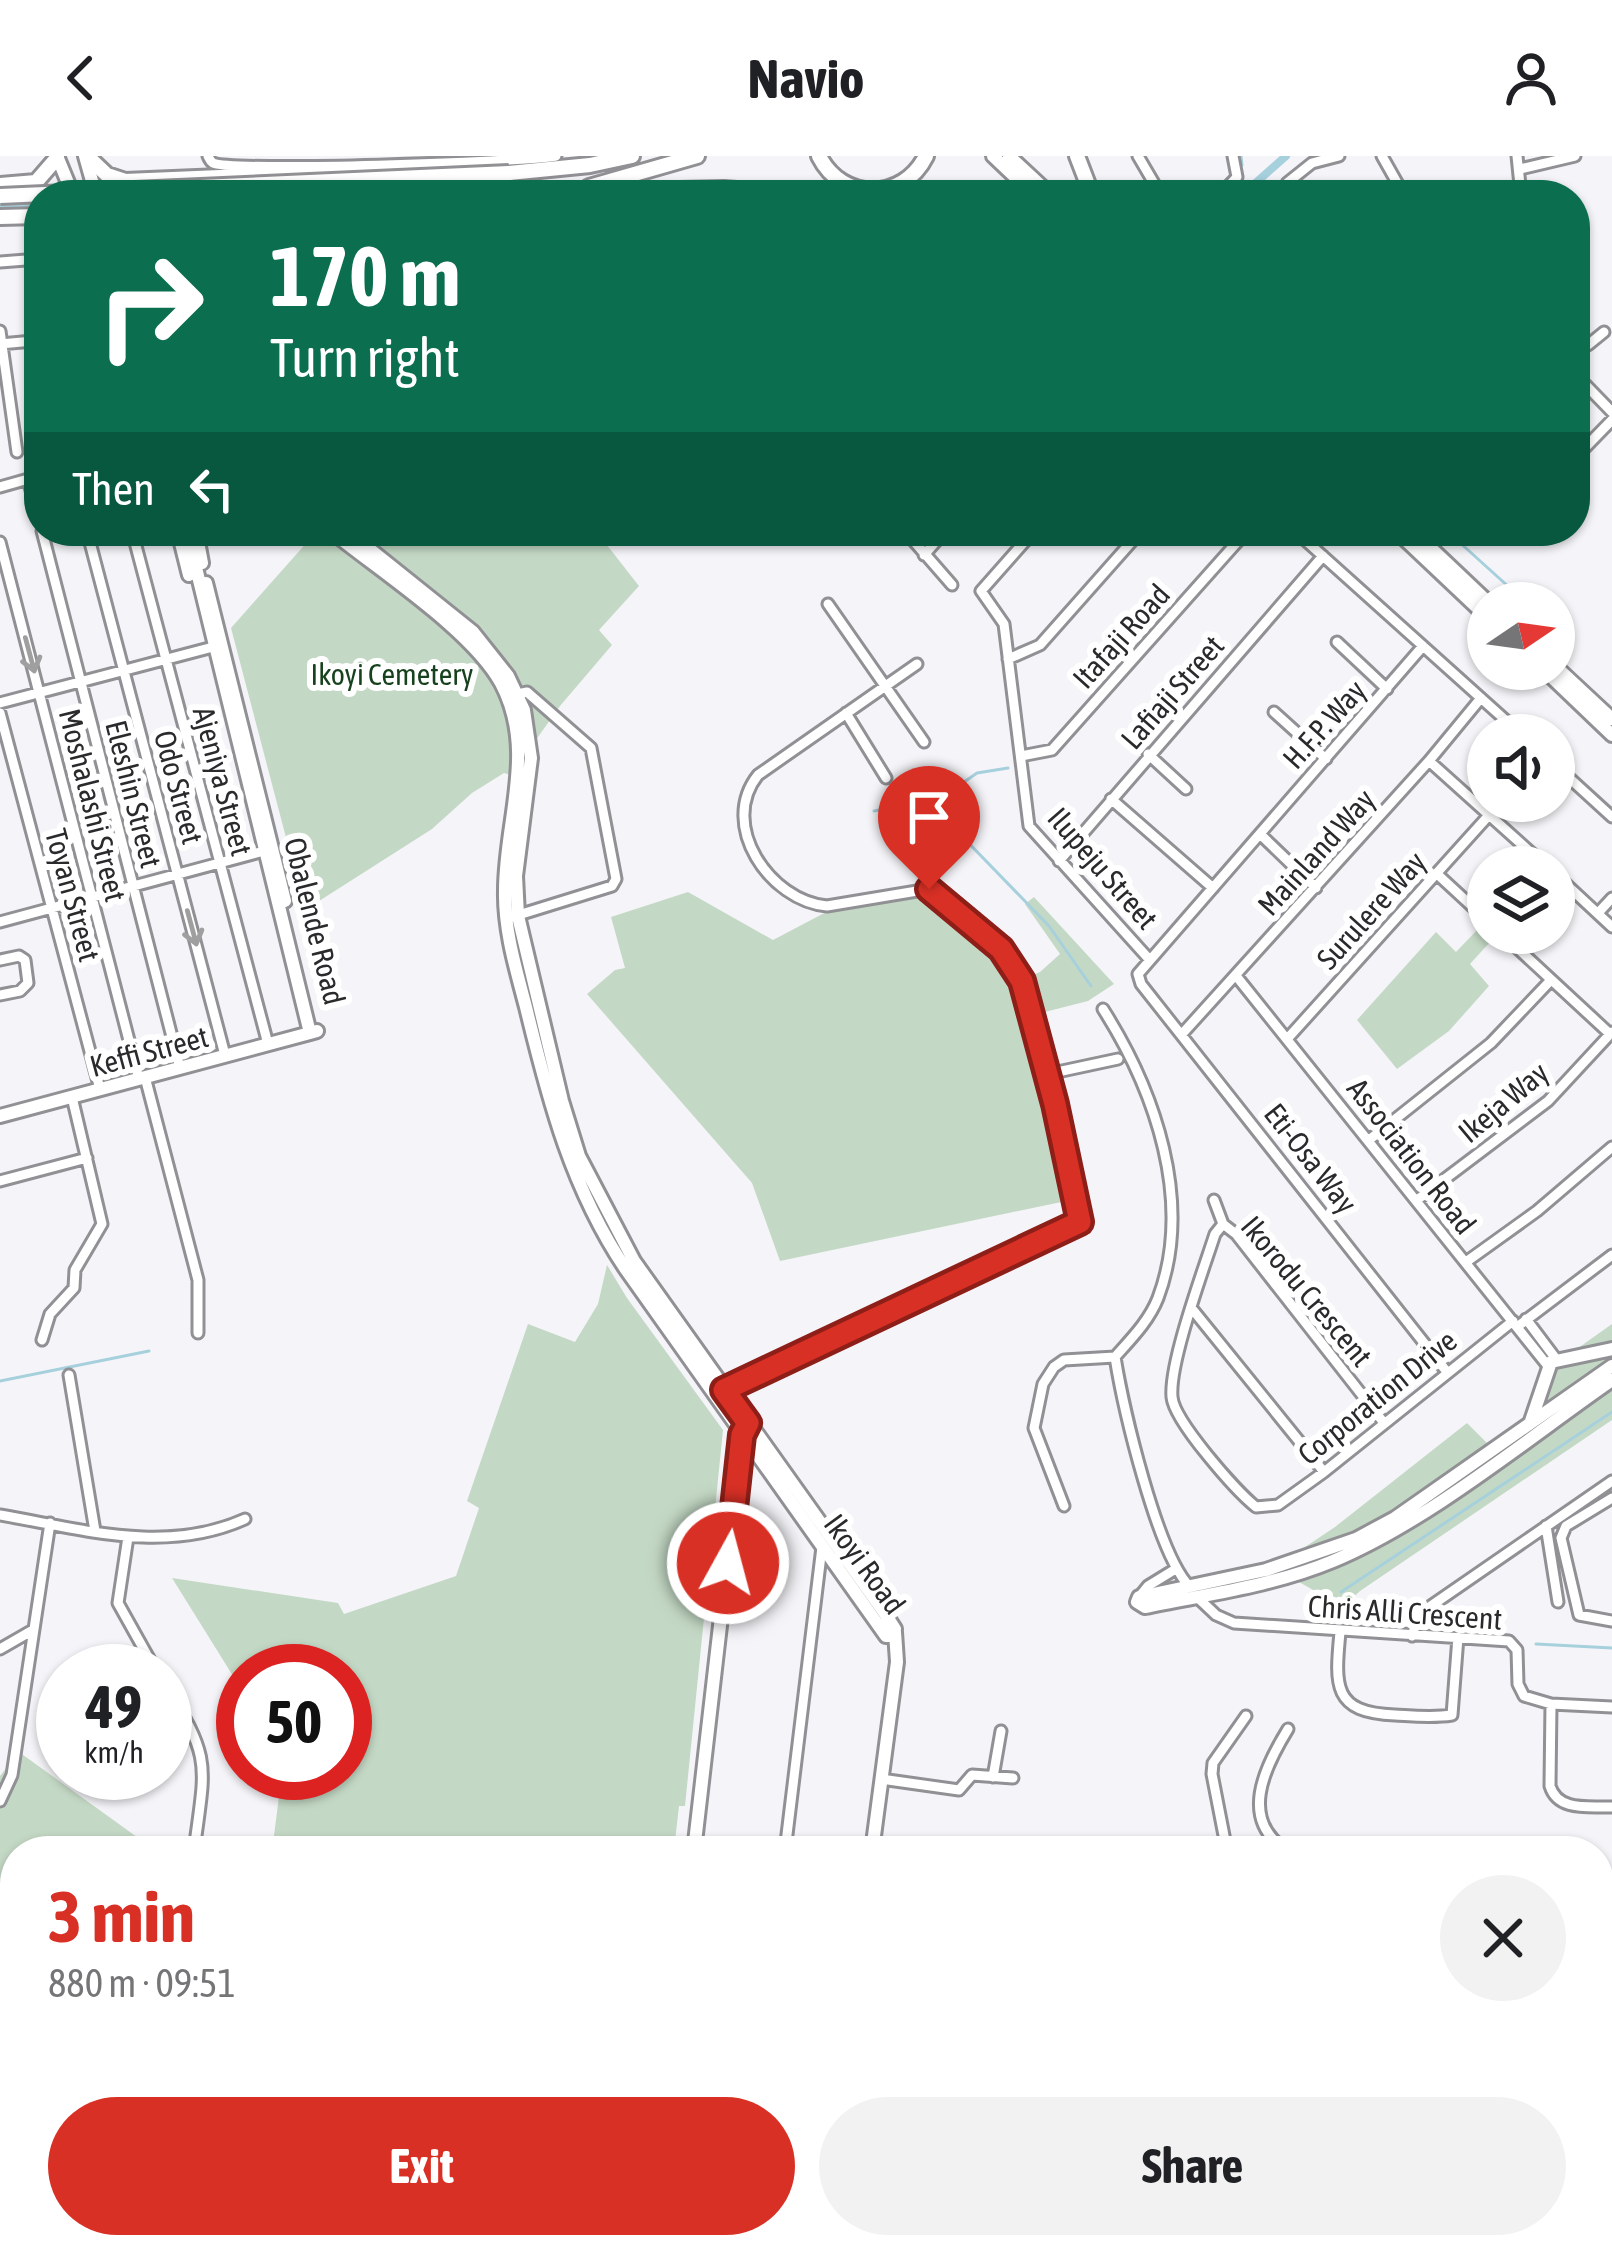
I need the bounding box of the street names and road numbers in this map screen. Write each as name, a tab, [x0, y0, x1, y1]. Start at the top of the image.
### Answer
street label: Itafaji Road	[1066, 577, 1176, 695]
street label: Lafiaji Street	[1114, 629, 1230, 755]
street label: H.F.P. Way	[1276, 673, 1372, 775]
street label: Ajeniya Street	[187, 703, 259, 859]
street label: Moshalashi Street	[53, 705, 133, 905]
street label: Eleshin Street	[99, 717, 169, 871]
street label: Odo Street	[148, 727, 210, 847]
street label: Mainland Way	[1251, 782, 1381, 922]
street label: Ilupeju Street	[1041, 801, 1165, 935]
street label: Toyan Street	[39, 825, 107, 965]
street label: Obalende Road	[278, 834, 352, 1008]
street label: Surulere Way	[1310, 845, 1432, 975]
street label: Keffi Street	[86, 1019, 212, 1083]
street label: Ikeja Way	[1451, 1055, 1555, 1149]
street label: Association Road	[1341, 1072, 1483, 1240]
street label: Eti-Osa Way	[1258, 1097, 1364, 1219]
street label: Ikorodu Crescent	[1235, 1209, 1379, 1373]
street label: Corporation Drive	[1291, 1323, 1463, 1471]
street label: Ikoyi Road	[818, 1508, 912, 1620]
street label: Chris Alli Crescent	[1307, 1588, 1503, 1636]

